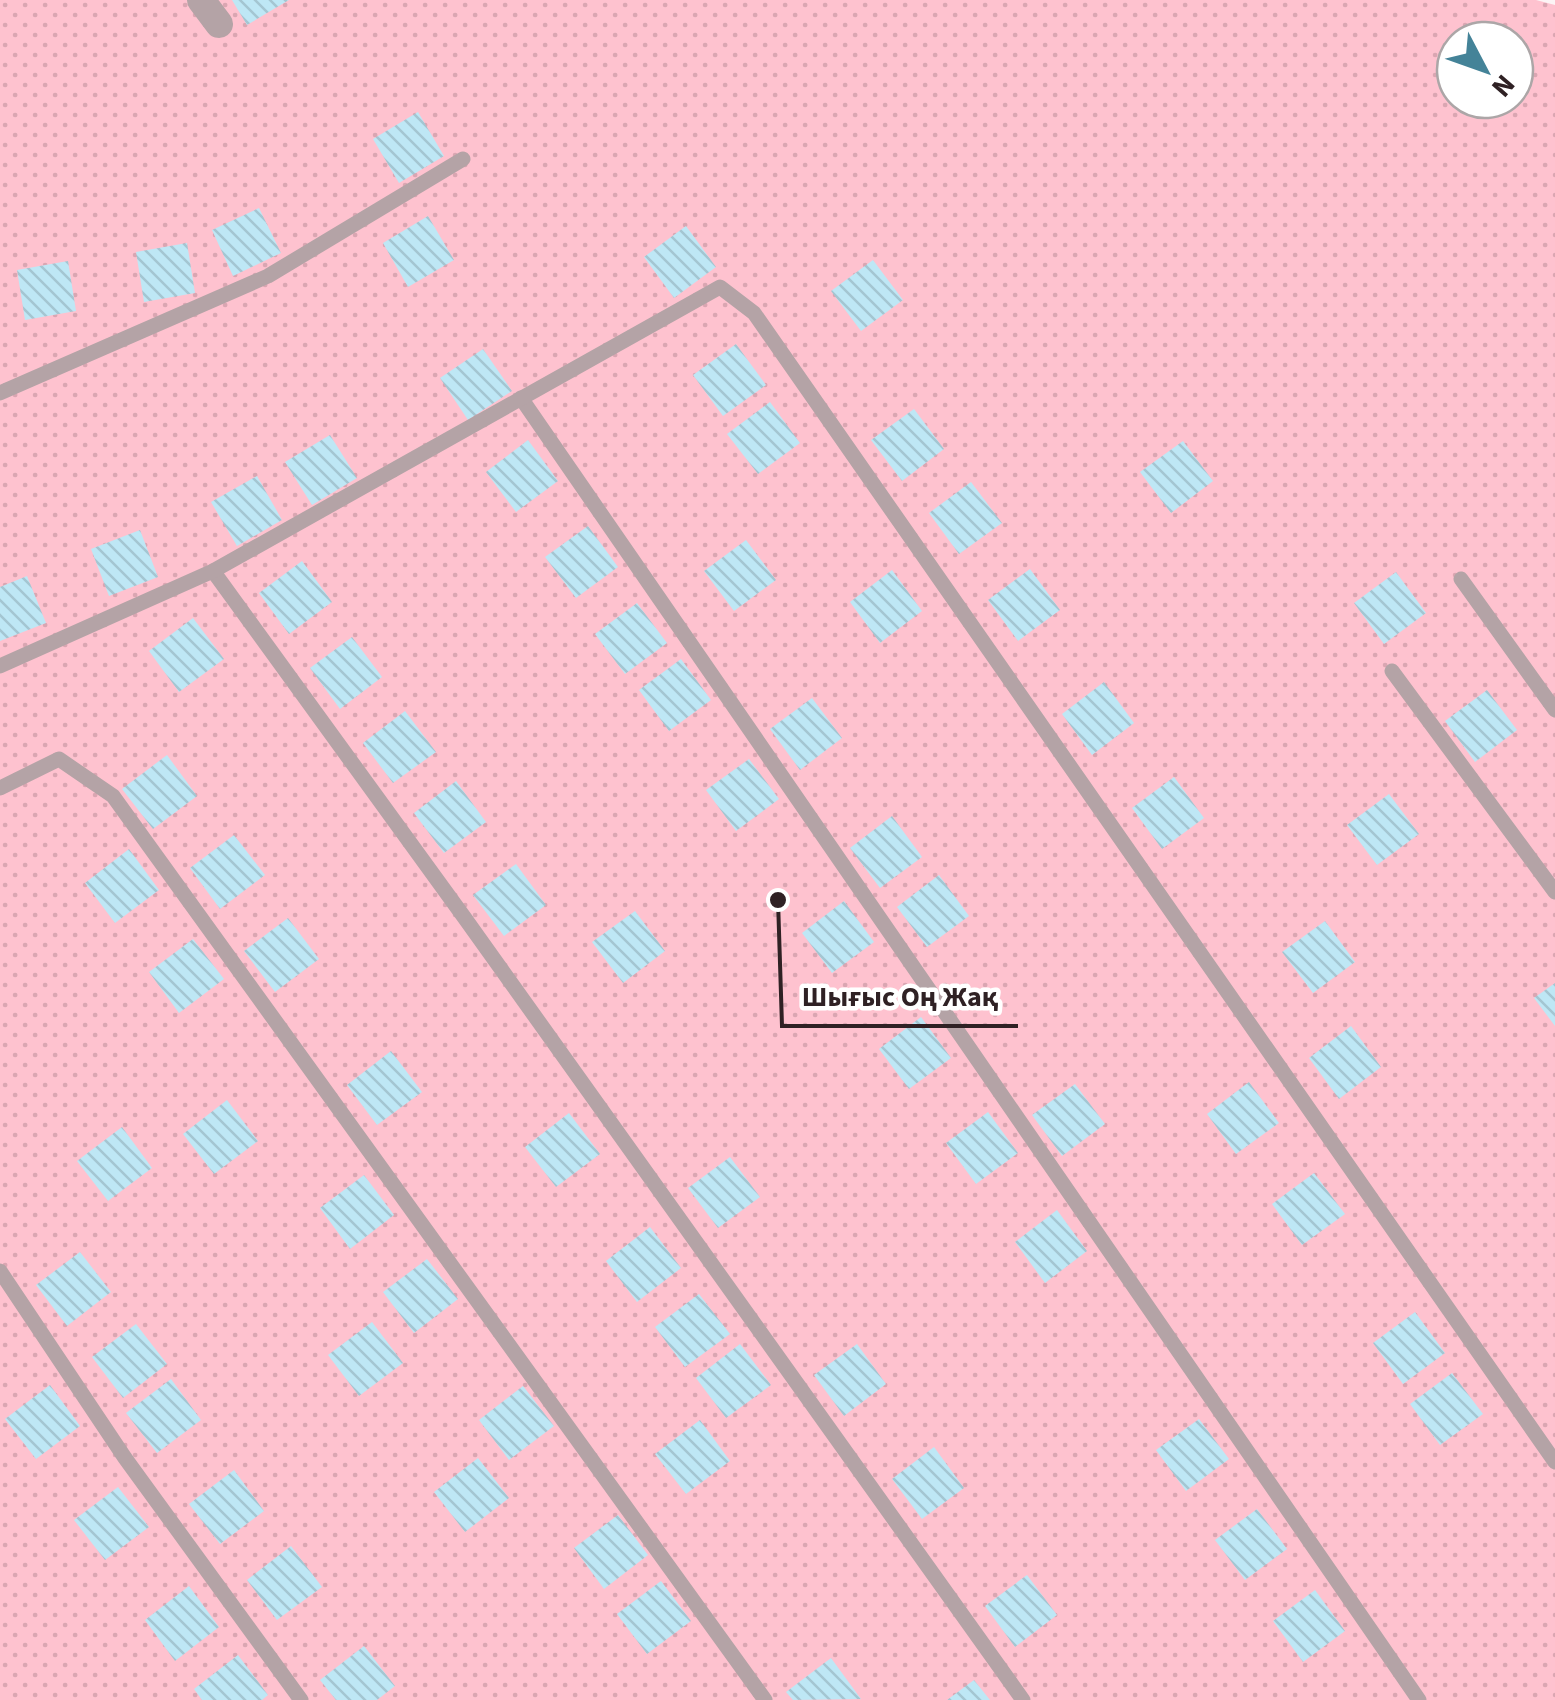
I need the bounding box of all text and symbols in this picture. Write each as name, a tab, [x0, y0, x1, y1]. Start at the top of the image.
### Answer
north arrow	[1435, 20, 1535, 120]
text: N	[1482, 66, 1524, 106]
callout: Шығыс Оң Жақ	[782, 968, 1018, 1026]
text: Шығыс Оң Жақ	[802, 977, 999, 1017]

